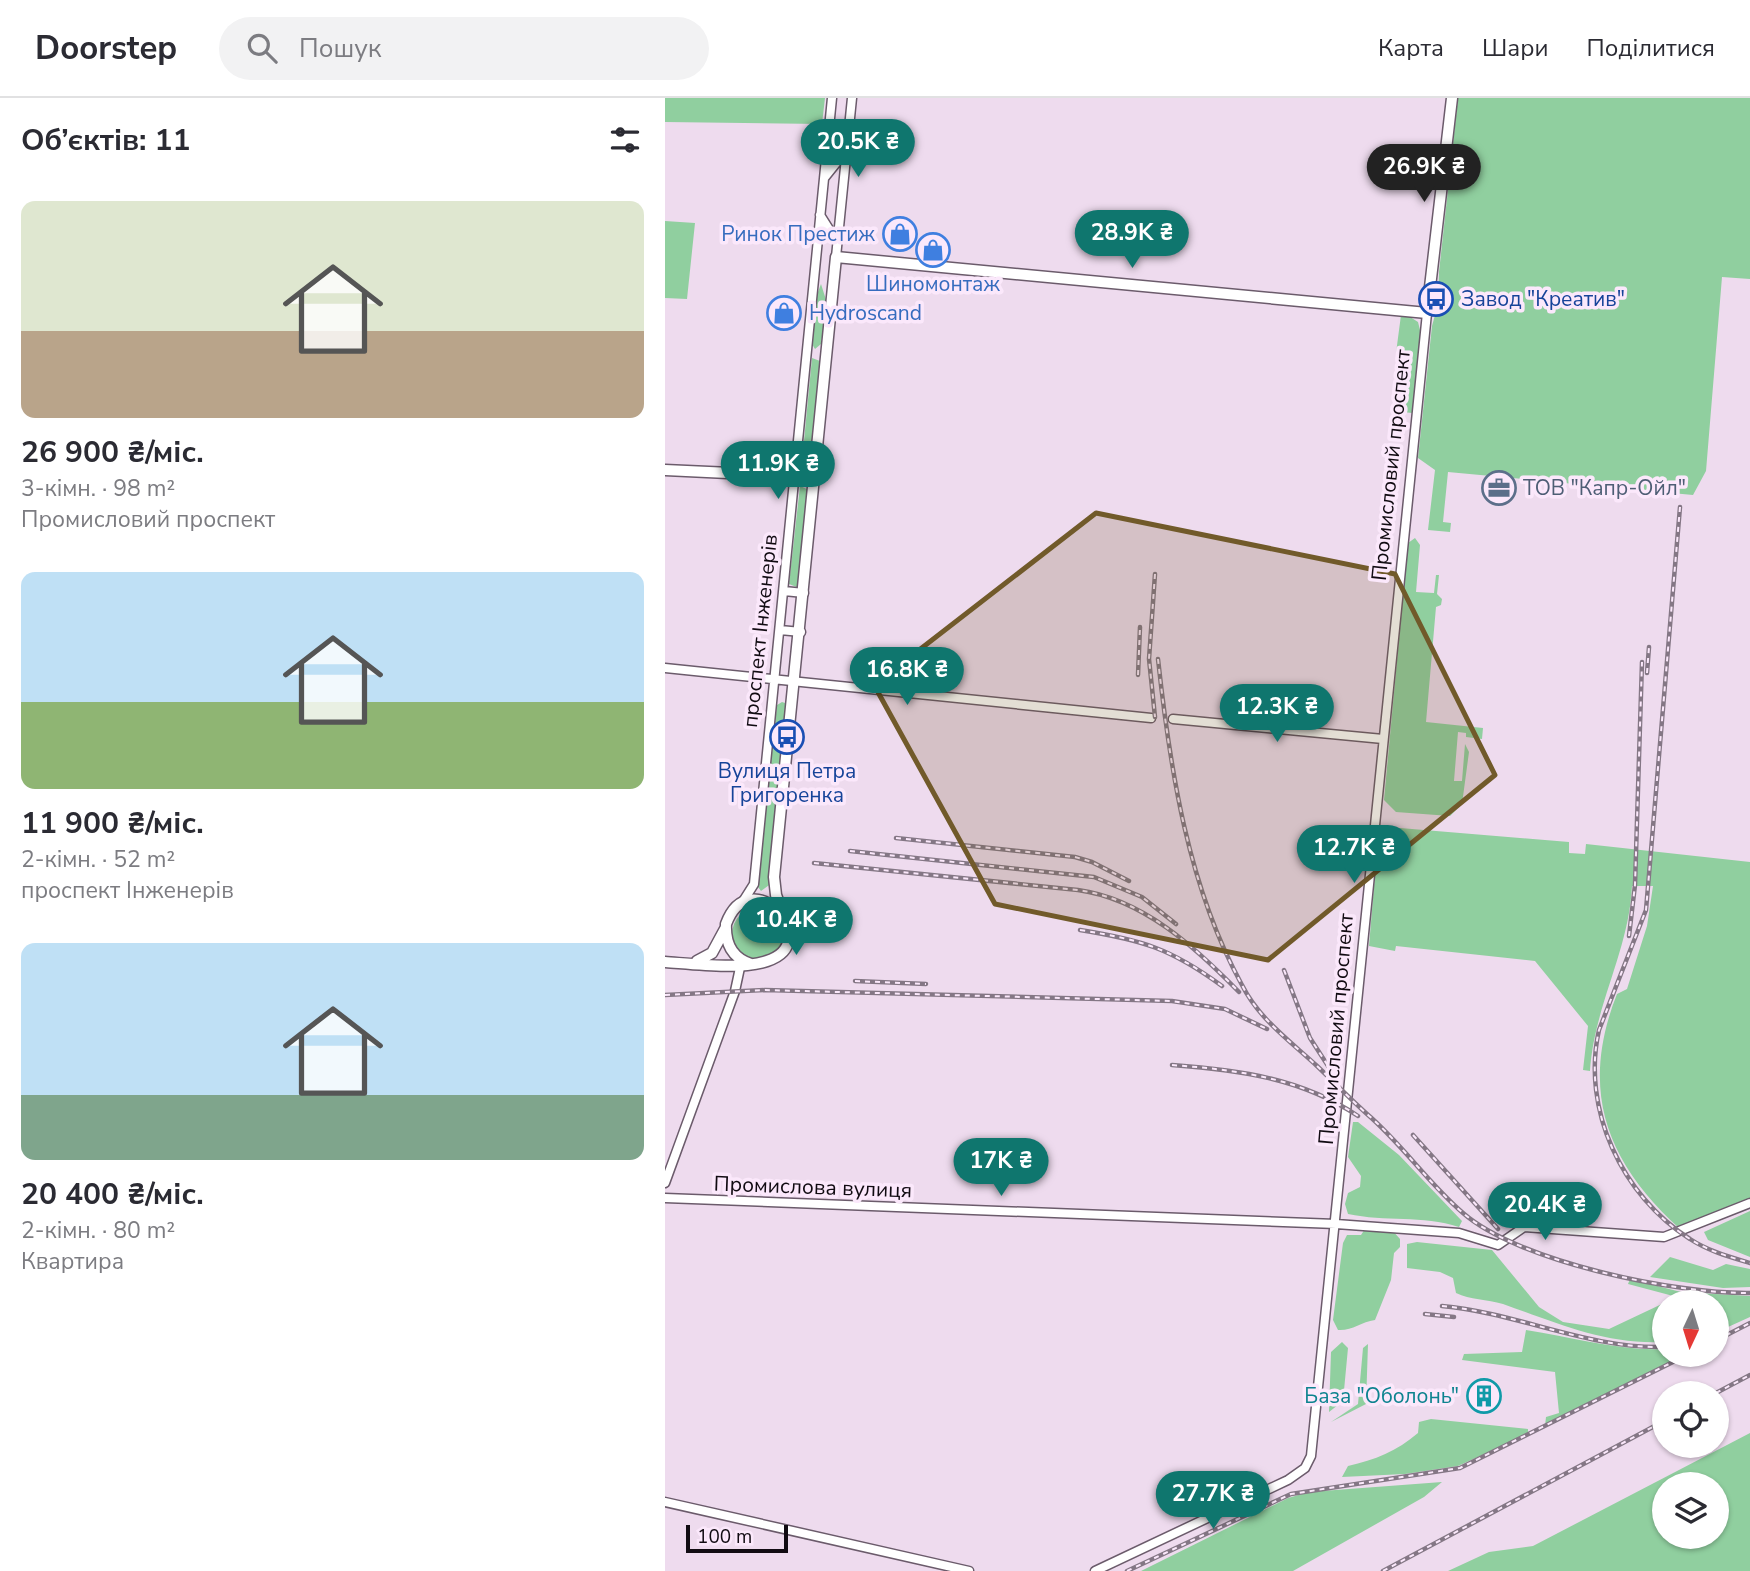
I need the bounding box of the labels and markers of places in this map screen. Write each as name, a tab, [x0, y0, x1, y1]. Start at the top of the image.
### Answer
pin: 20.5K ₴	[793, 120, 923, 179]
pin: 26.9K ₴	[1359, 144, 1489, 204]
pin: 28.9K ₴	[1067, 211, 1197, 270]
shop icon: Ринок Престиж	[881, 215, 919, 253]
place label: Ринок Престиж	[721, 220, 876, 248]
shop icon: Шиномонтаж	[914, 231, 952, 269]
place label: Шиномонтаж	[866, 270, 1000, 298]
bus stop icon: Завод "Креатив"	[1417, 280, 1455, 318]
place label: Завод "Креатив"	[1461, 285, 1625, 313]
shop icon: Hydroscand	[765, 294, 803, 332]
place label: Hydroscand	[809, 299, 922, 327]
pin: 11.9K ₴	[713, 442, 843, 501]
office icon: ТОВ "Капр-Ойл"	[1480, 469, 1518, 507]
place label: ТОВ "Капр-Ойл"	[1523, 474, 1686, 502]
pin: 16.8K ₴	[842, 648, 972, 707]
pin: 12.3K ₴	[1212, 684, 1342, 744]
bus stop icon: Вулиця Петра Григоренка	[768, 718, 806, 756]
place label: Вулиця Петра Григоренка	[718, 757, 856, 809]
pin: 12.7K ₴	[1289, 826, 1419, 885]
pin: 10.4K ₴	[731, 898, 861, 957]
pin: 17K ₴	[952, 1138, 1050, 1198]
pin: 20.4K ₴	[1480, 1182, 1610, 1242]
building icon: База "Оболонь"	[1465, 1377, 1503, 1415]
place label: База "Оболонь"	[1304, 1382, 1459, 1410]
pin: 27.7K ₴	[1148, 1472, 1278, 1531]

